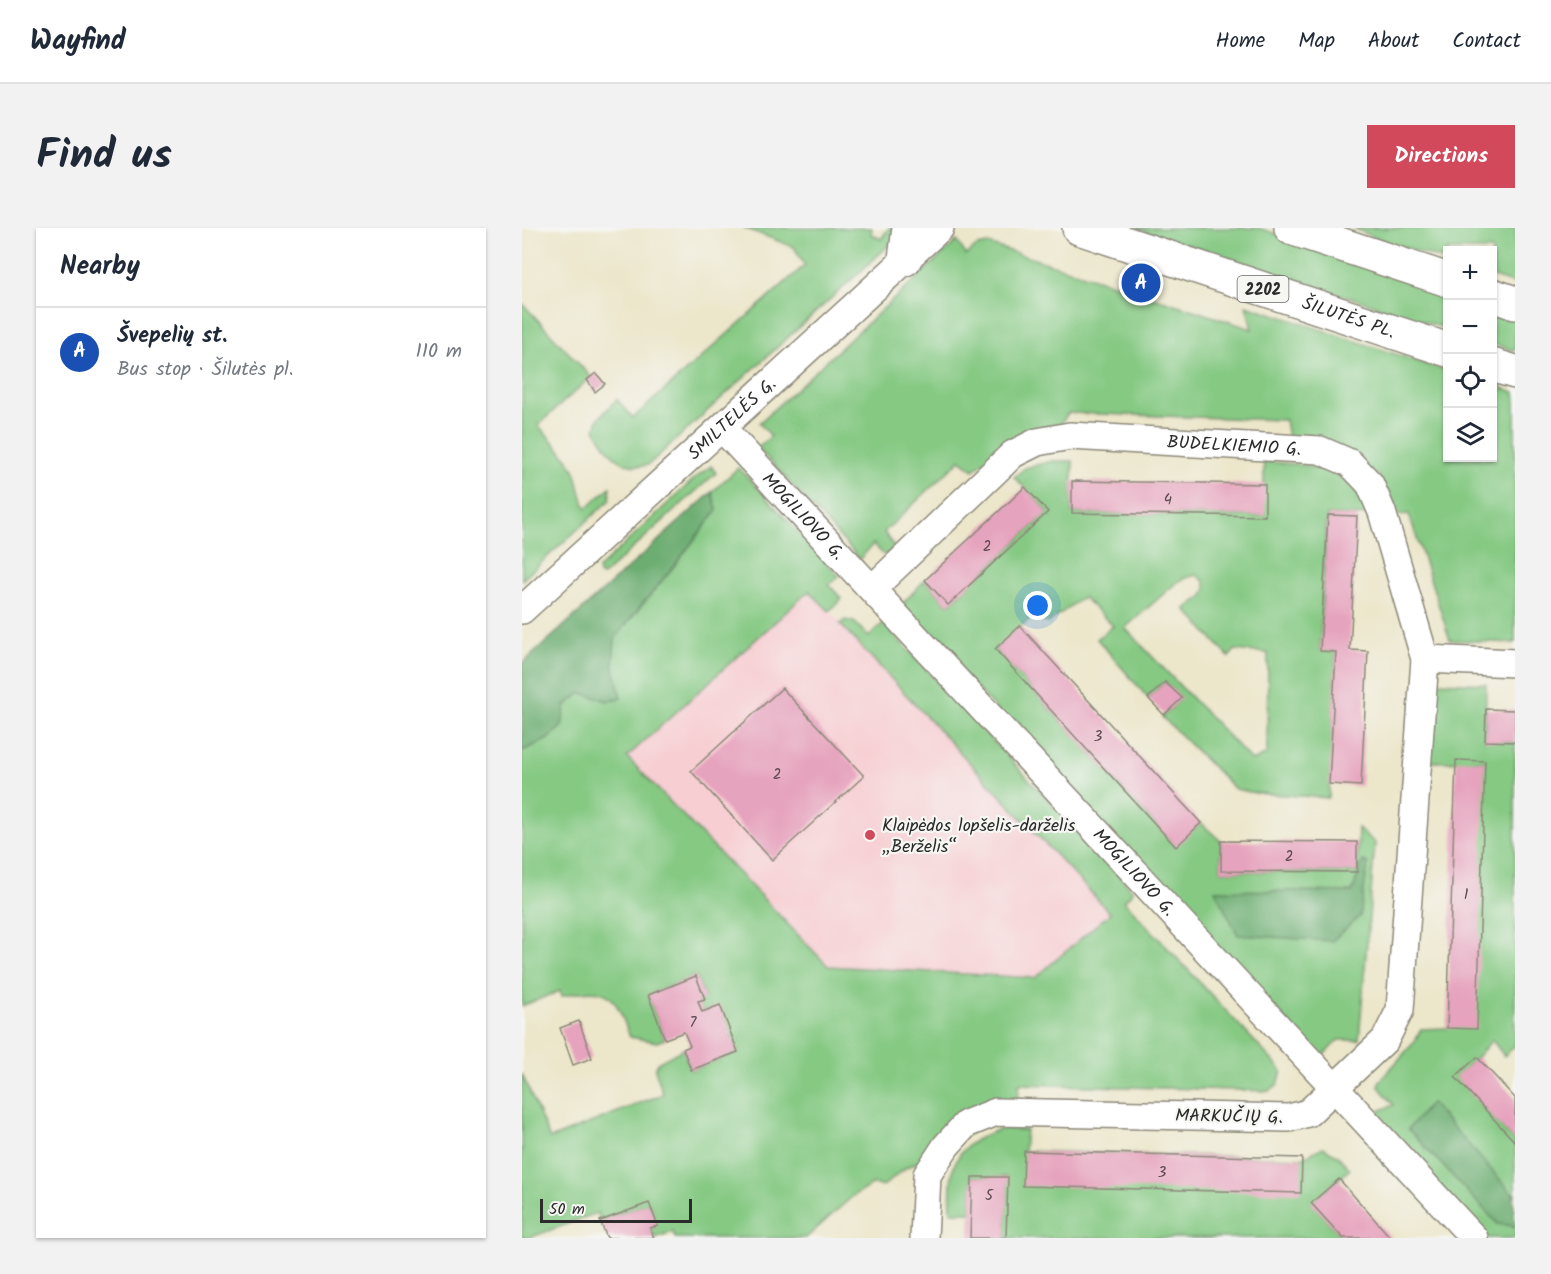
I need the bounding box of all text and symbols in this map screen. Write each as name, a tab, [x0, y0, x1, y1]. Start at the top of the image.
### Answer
text: Wayfind	[30, 19, 126, 64]
text: Home	[1216, 25, 1265, 58]
text: Map	[1298, 25, 1335, 58]
text: About	[1368, 25, 1419, 58]
text: Contact	[1452, 25, 1521, 58]
text: Find us	[36, 123, 172, 190]
button: Directions	[1367, 125, 1515, 188]
text: Nearby	[60, 246, 140, 288]
map controls	[1443, 246, 1497, 462]
button: +	[1443, 246, 1497, 300]
pin: A	[1122, 260, 1160, 306]
road number: 2202	[1238, 276, 1288, 302]
street label: ŠILUTĖS PL.	[1298, 290, 1399, 347]
button: −	[1443, 300, 1497, 354]
text: Švepelių st.	[117, 319, 227, 354]
text: A	[73, 336, 86, 368]
text: 110 m	[416, 336, 462, 368]
text: Bus stop · Šilutės pl.	[117, 354, 294, 386]
button: locate	[1443, 354, 1497, 408]
street label: SMILTELĖS G.	[682, 371, 784, 468]
button: layers	[1443, 408, 1497, 462]
street label: BUDELKIEMIO G.	[1166, 428, 1302, 465]
street label: MOGILIOVO G.	[754, 466, 851, 568]
house number: 4	[1164, 488, 1172, 512]
house number: 2	[983, 535, 991, 559]
your location	[1023, 591, 1052, 620]
house number: 3	[1094, 725, 1103, 749]
house number: 2	[773, 763, 781, 787]
place label: Klaipėdos lopšelis-darželis „Berželis“	[882, 812, 1076, 862]
street label: MOGILIOVO G.	[1085, 822, 1182, 924]
marker: Klaipėdos lopšelis-darželis „Berželis“	[863, 828, 877, 842]
house number: 2	[1285, 845, 1293, 869]
house number: 1	[1464, 883, 1469, 907]
house number: 7	[690, 1011, 698, 1035]
street label: MARKUČIŲ G.	[1175, 1102, 1283, 1133]
house number: 3	[1158, 1161, 1167, 1185]
house number: 5	[985, 1184, 994, 1208]
scale bar	[540, 1196, 692, 1224]
text: 50 m	[549, 1197, 585, 1222]

